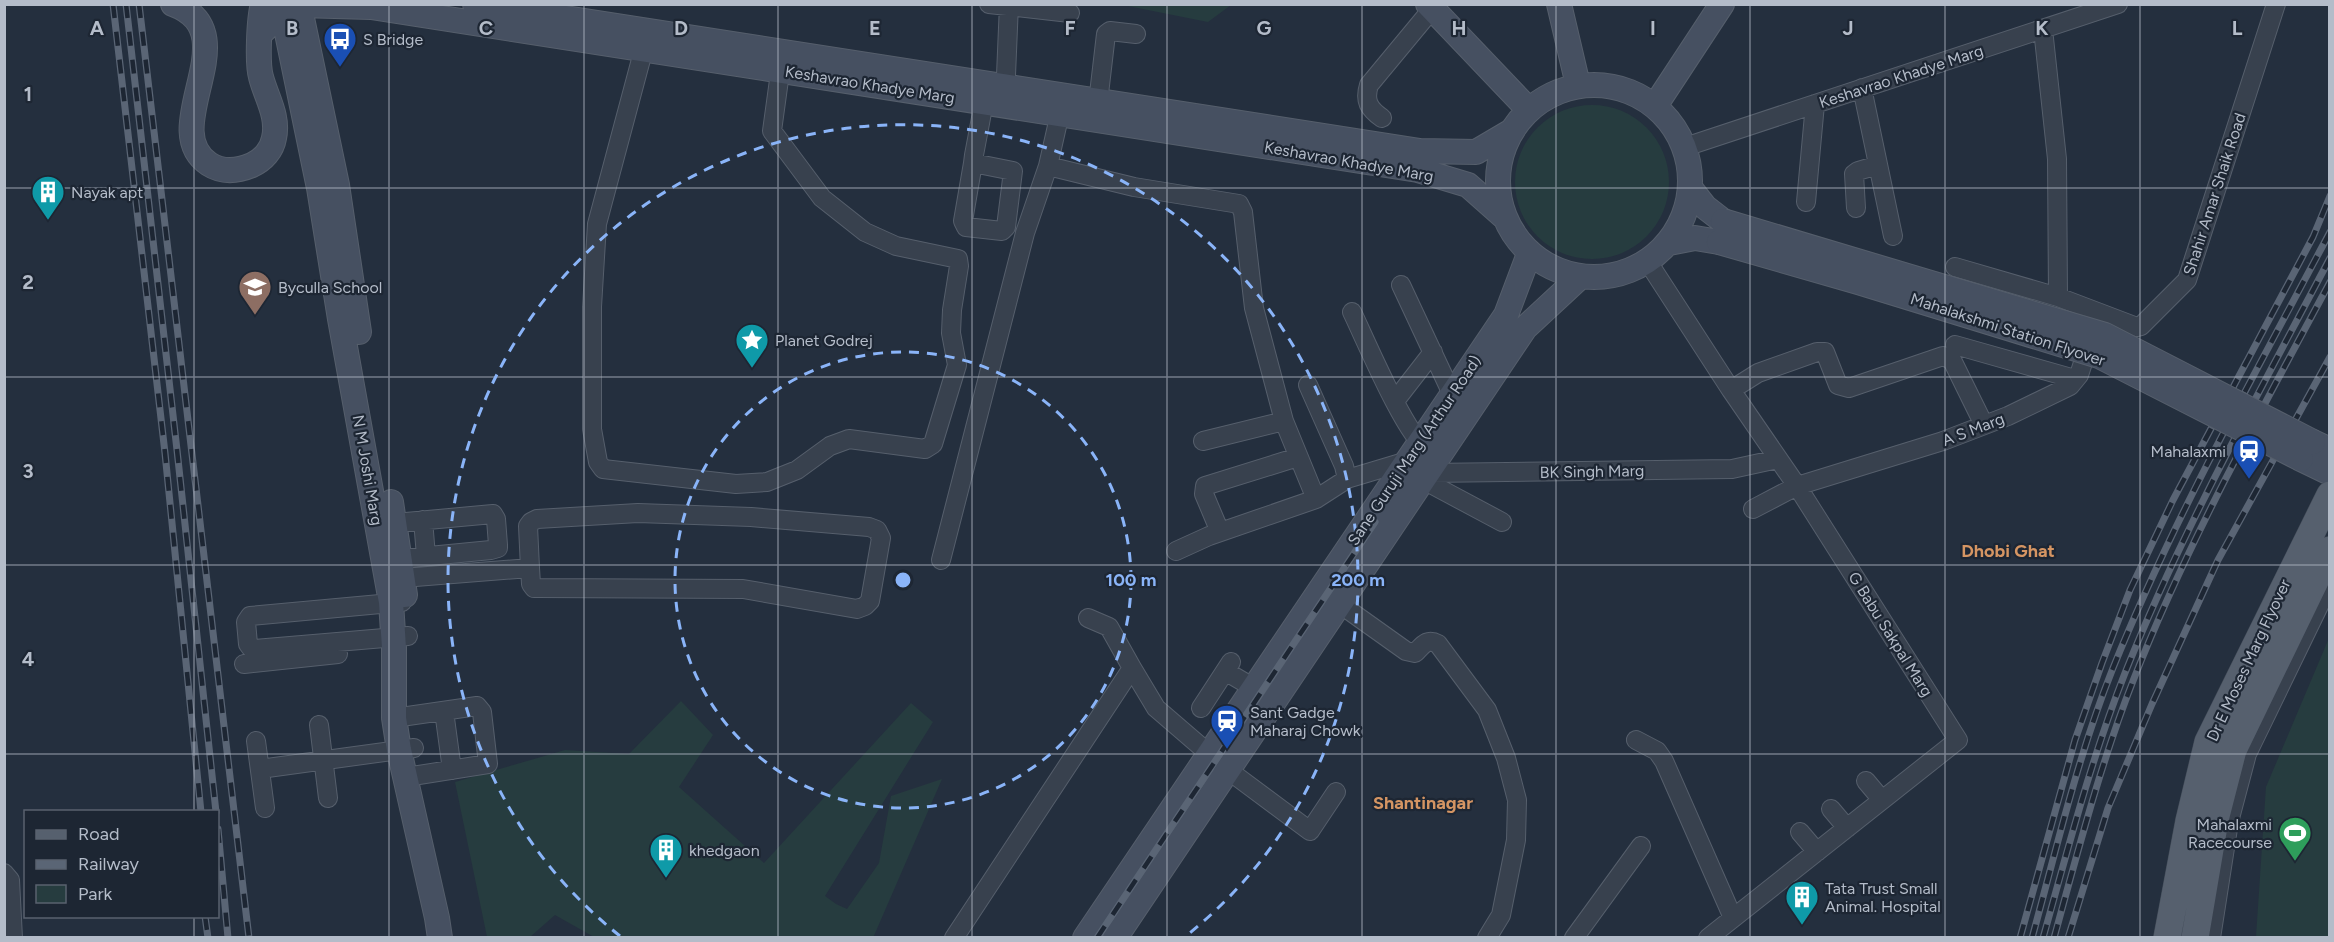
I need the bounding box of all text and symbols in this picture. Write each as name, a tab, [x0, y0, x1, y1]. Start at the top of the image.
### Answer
text: A	[90, 16, 105, 40]
text: B	[286, 16, 298, 40]
text: C	[479, 16, 493, 40]
text: D	[674, 16, 688, 40]
text: E	[869, 16, 881, 40]
text: F	[1064, 16, 1076, 40]
text: G	[1257, 16, 1272, 40]
text: H	[1452, 16, 1467, 40]
text: I	[1650, 16, 1656, 40]
text: J	[1842, 16, 1854, 40]
text: K	[2035, 16, 2049, 40]
text: L	[2232, 16, 2243, 40]
bus stop icon: S Bridge	[322, 21, 358, 68]
place label: S Bridge	[363, 30, 423, 49]
street label: Keshavrao Khadye Marg	[1817, 41, 1986, 112]
street label: Keshavrao Khadye Marg	[784, 62, 956, 107]
text: 1	[24, 82, 32, 106]
street label: Shahir Amar Shaik Road	[2179, 110, 2250, 278]
street label: Keshavrao Khadye Marg	[1263, 137, 1435, 186]
building icon: Nayak apt	[30, 174, 66, 221]
place label: Nayak apt	[71, 183, 143, 202]
school or university icon: Byculla School	[237, 269, 273, 316]
text: 2	[22, 270, 34, 294]
place label: Byculla School	[278, 278, 382, 297]
street label: Mahalakshmi Station Flyover	[1908, 289, 2108, 370]
place icon: Planet Godrej	[734, 322, 770, 369]
place label: Planet Godrej	[775, 331, 873, 350]
street label: Sane Guruji Marg (Arthur Road)	[1344, 352, 1485, 549]
street label: A S Marg	[1939, 409, 2007, 450]
street label: N M Joshi Marg	[348, 413, 387, 527]
station icon: Mahalaxmi	[2231, 433, 2267, 480]
place label: Mahalaxmi	[2151, 442, 2226, 461]
text: 3	[22, 459, 34, 483]
street label: BK Singh Marg	[1539, 461, 1645, 482]
district label: Dhobi Ghat	[1961, 540, 2055, 562]
street label: G Babu Sakpal Marg	[1844, 568, 1937, 700]
text: 100 m	[1106, 569, 1156, 591]
text: 200 m	[1331, 569, 1385, 591]
centre of rings	[893, 570, 913, 590]
street label: Dr E Moses Marg Flyover	[2203, 576, 2295, 744]
text: 4	[22, 647, 35, 671]
station icon: Sant Gadge Maharaj Chowk	[1209, 703, 1245, 750]
place label: Sant Gadge Maharaj Chowk	[1250, 703, 1361, 740]
district label: Shantinagar	[1373, 792, 1473, 814]
legend	[24, 810, 219, 918]
place label: Mahalaxmi Racecourse	[2188, 815, 2272, 852]
sports icon: Mahalaxmi Racecourse	[2277, 815, 2313, 862]
text: Road	[78, 823, 119, 845]
building icon: khedgaon	[648, 832, 684, 879]
place label: khedgaon	[689, 841, 760, 860]
text: Railway	[78, 853, 140, 875]
building icon: Tata Trust Small Animal. Hospital	[1784, 879, 1820, 926]
place label: Tata Trust Small Animal. Hospital	[1825, 879, 1941, 916]
text: Park	[78, 883, 113, 905]

